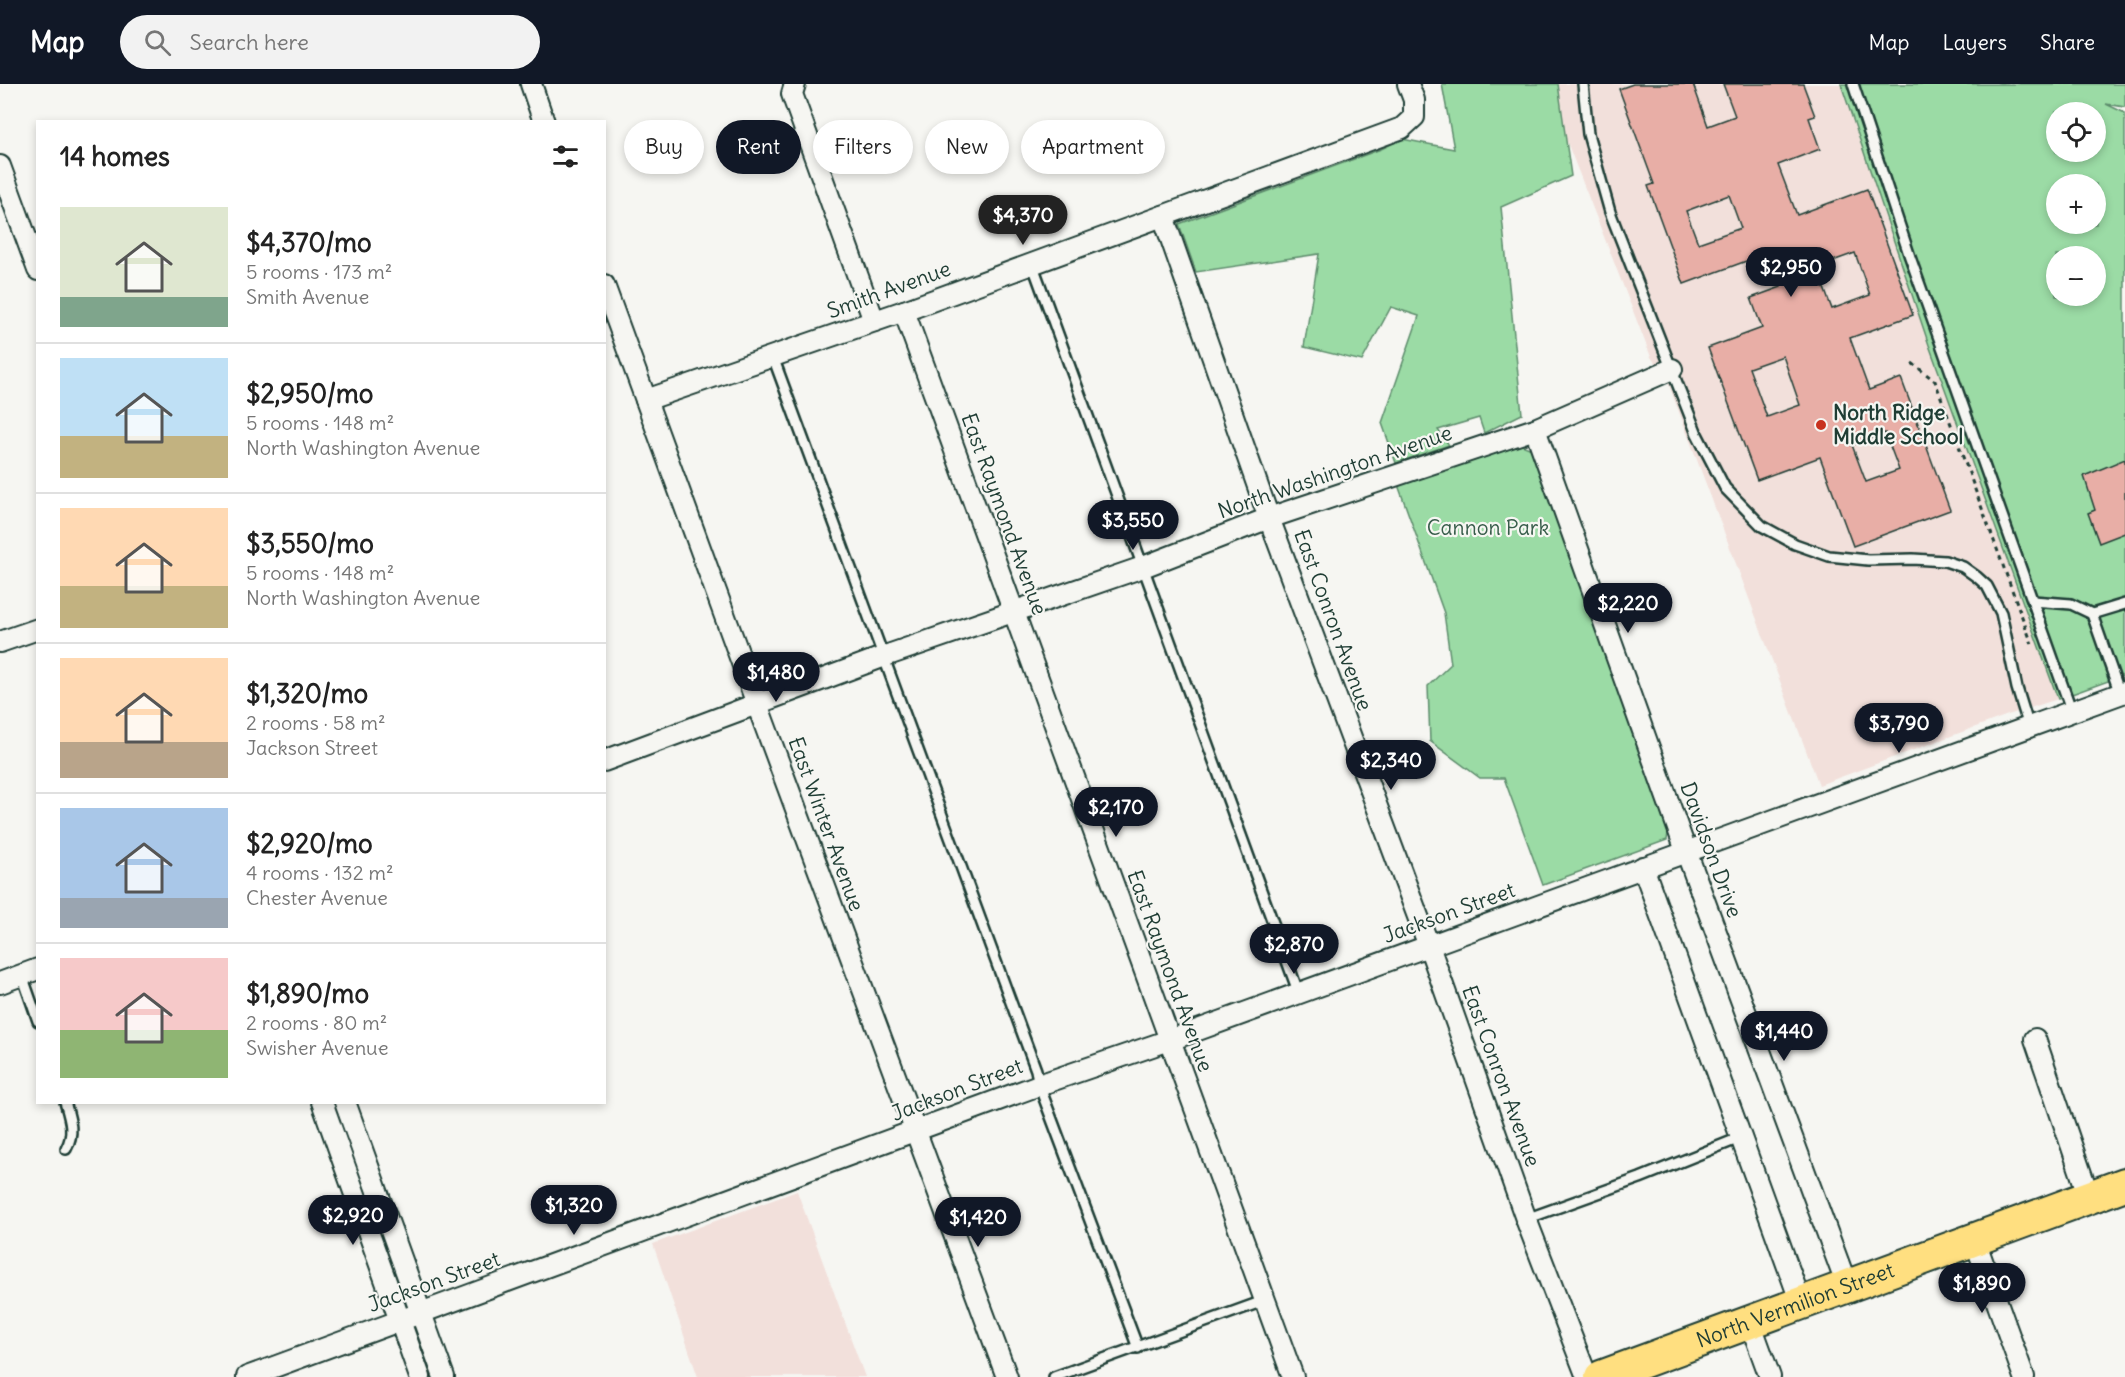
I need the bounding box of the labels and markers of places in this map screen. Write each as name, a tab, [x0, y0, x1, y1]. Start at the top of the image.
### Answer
pin: $4,370	[974, 195, 1072, 246]
pin: $2,950	[1742, 247, 1840, 298]
place label: North Ridge Middle School	[1833, 399, 1963, 450]
marker: North Ridge Middle School	[1814, 418, 1828, 432]
pin: $3,550	[1084, 500, 1182, 551]
pin: $2,220	[1579, 583, 1677, 634]
pin: $1,480	[727, 652, 825, 703]
pin: $3,790	[1850, 703, 1948, 754]
pin: $2,340	[1342, 740, 1440, 791]
pin: $2,170	[1067, 787, 1165, 838]
pin: $2,870	[1245, 924, 1343, 975]
pin: $1,440	[1735, 1011, 1833, 1062]
pin: $1,320	[525, 1185, 623, 1236]
pin: $2,920	[304, 1195, 402, 1246]
pin: $1,420	[929, 1197, 1027, 1248]
pin: $1,890	[1933, 1263, 2031, 1314]

